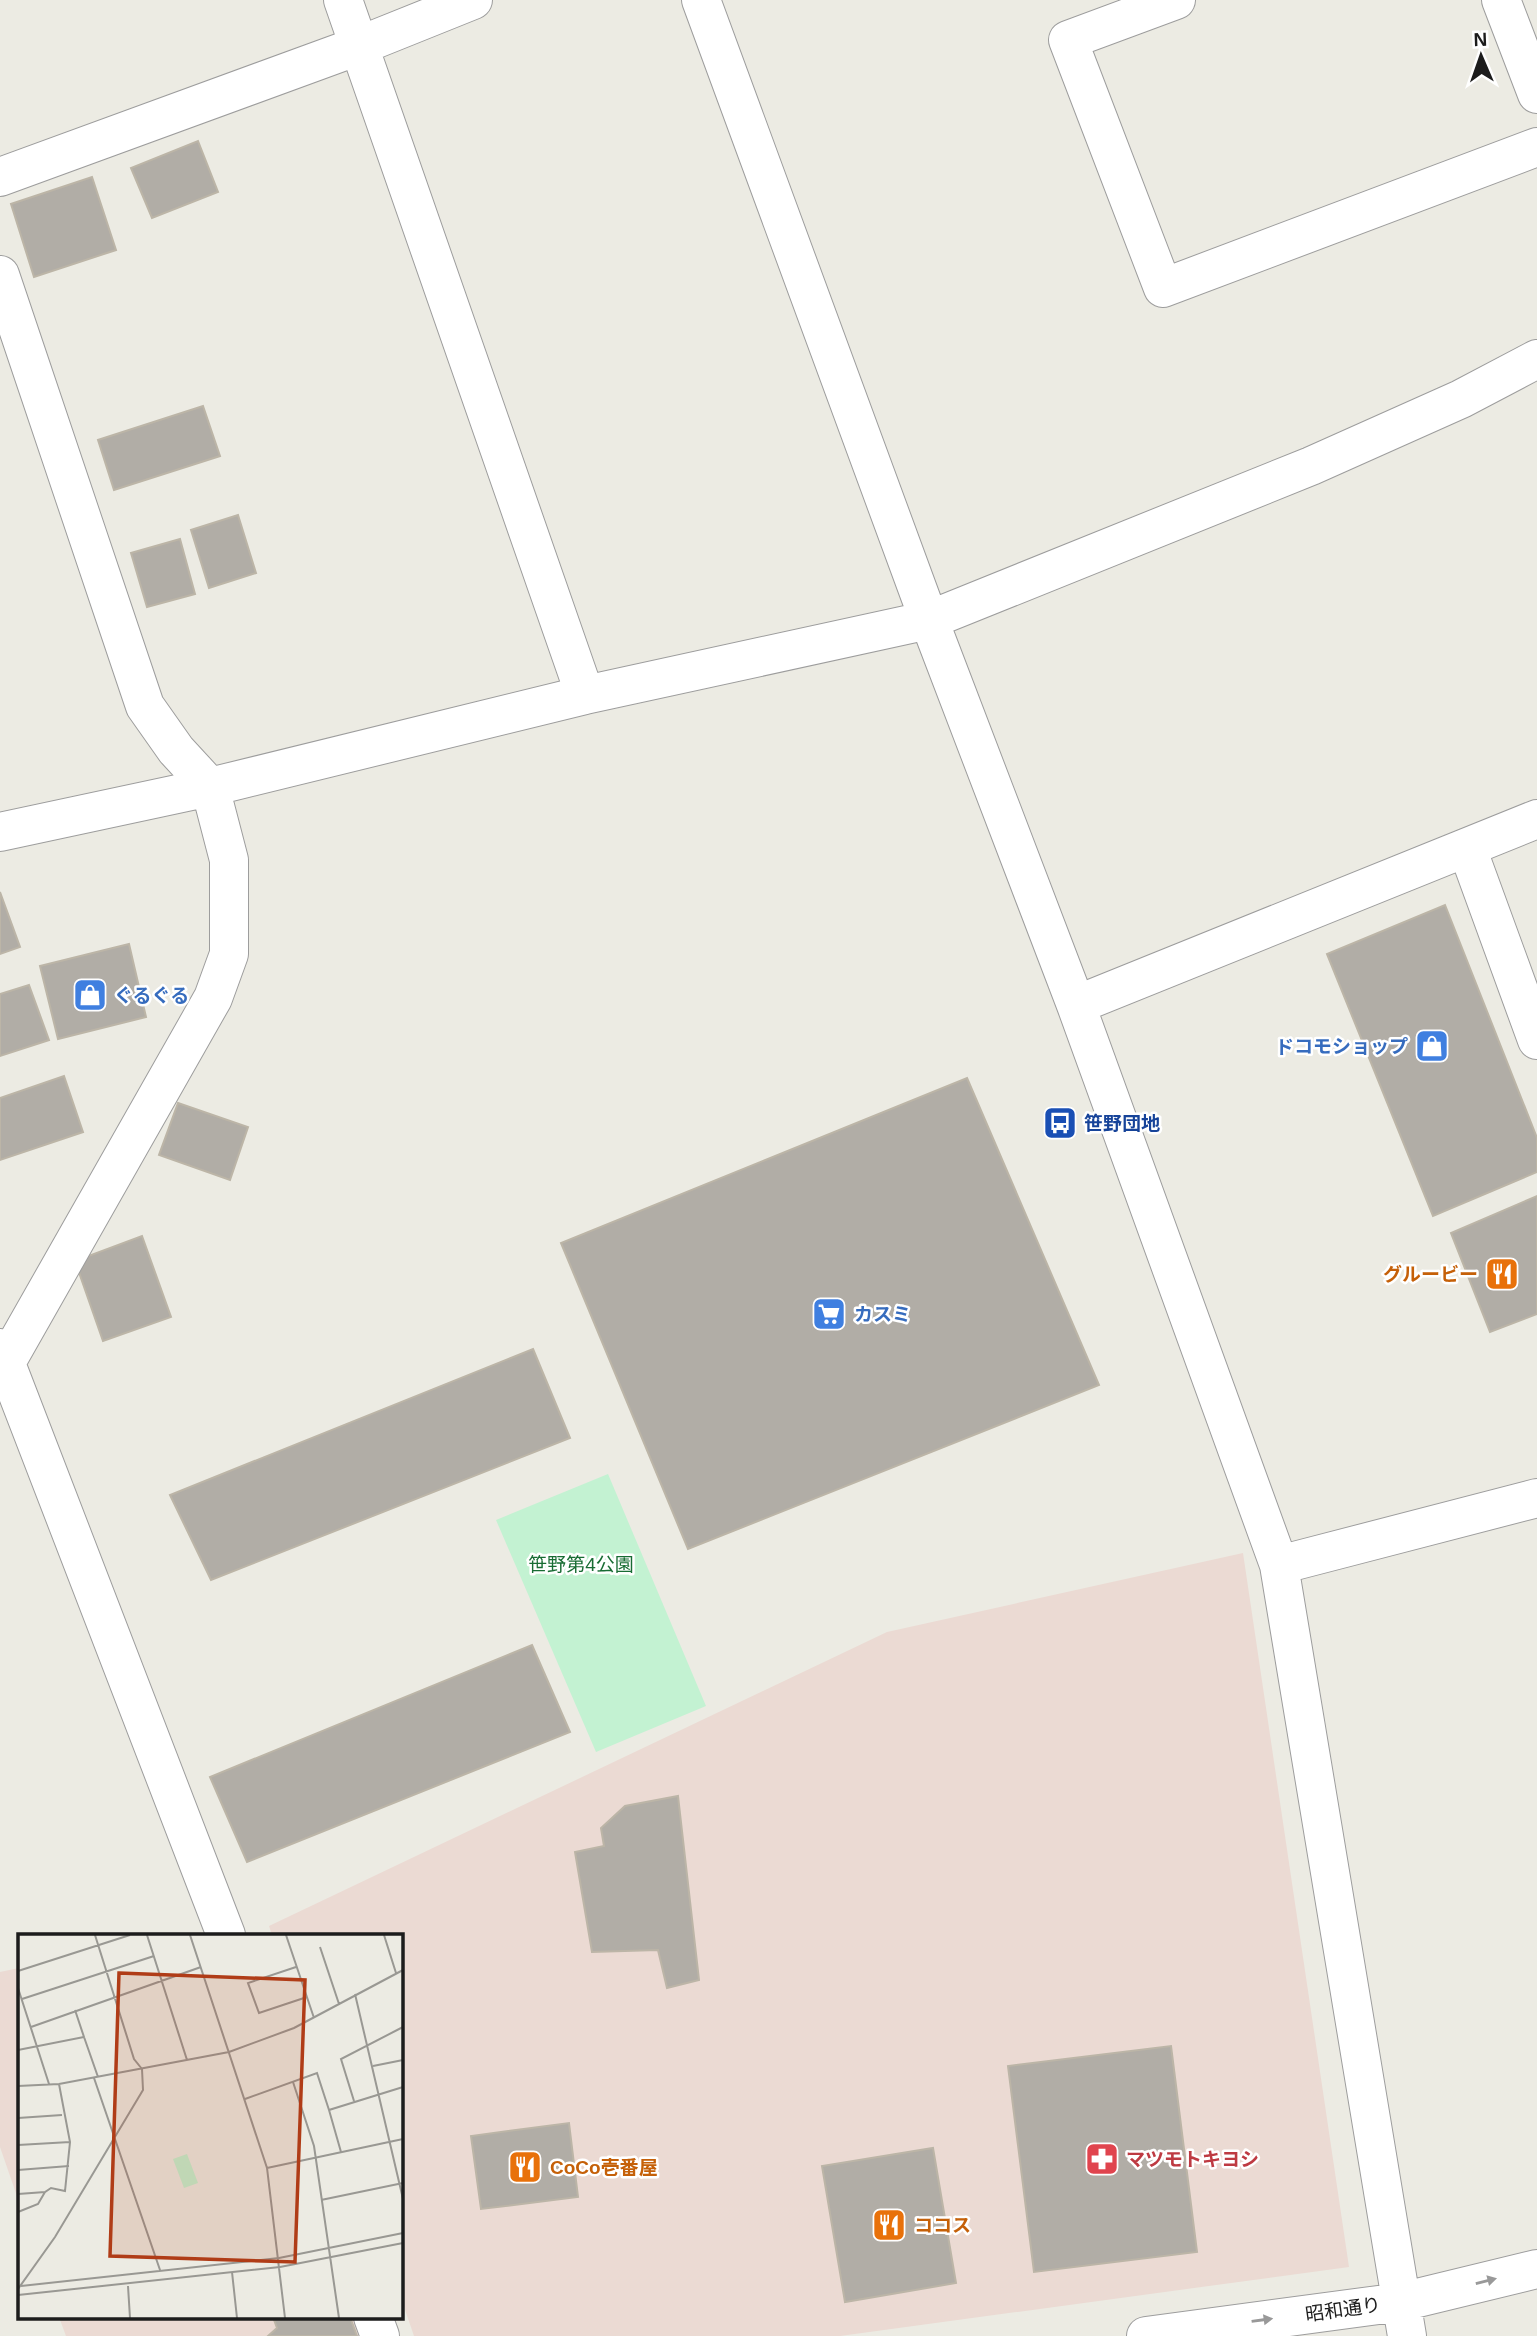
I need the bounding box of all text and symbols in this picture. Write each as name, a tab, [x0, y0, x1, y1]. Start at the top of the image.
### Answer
north arrow	[1446, 21, 1516, 91]
text: N	[1473, 29, 1488, 50]
shop icon: ぐるぐる	[71, 976, 109, 1014]
place label: ぐるぐる	[114, 985, 189, 1006]
shop icon: ドコモショップ	[1413, 1027, 1451, 1065]
place label: ドコモショップ	[1275, 1036, 1408, 1057]
bus stop icon: 笹野団地	[1041, 1104, 1079, 1142]
place label: 笹野団地	[1084, 1113, 1160, 1134]
restaurant icon: グルービー	[1483, 1255, 1521, 1293]
place label: グルービー	[1383, 1264, 1478, 1285]
supermarket icon: カスミ	[810, 1295, 848, 1333]
place label: カスミ	[854, 1304, 911, 1325]
park label: 笹野第4公園	[528, 1554, 634, 1575]
inset map	[18, 1934, 402, 2318]
pharmacy icon: マツモトキヨシ	[1083, 2140, 1121, 2178]
restaurant icon: CoCo壱番屋	[506, 2148, 544, 2186]
place label: マツモトキヨシ	[1126, 2149, 1259, 2170]
place label: CoCo壱番屋	[550, 2157, 658, 2178]
restaurant icon: ココス	[870, 2206, 908, 2244]
place label: ココス	[914, 2215, 971, 2236]
one-way arrow	[1475, 2275, 1497, 2286]
street label: 昭和通り	[1304, 2294, 1382, 2325]
one-way arrow	[1251, 2315, 1273, 2326]

